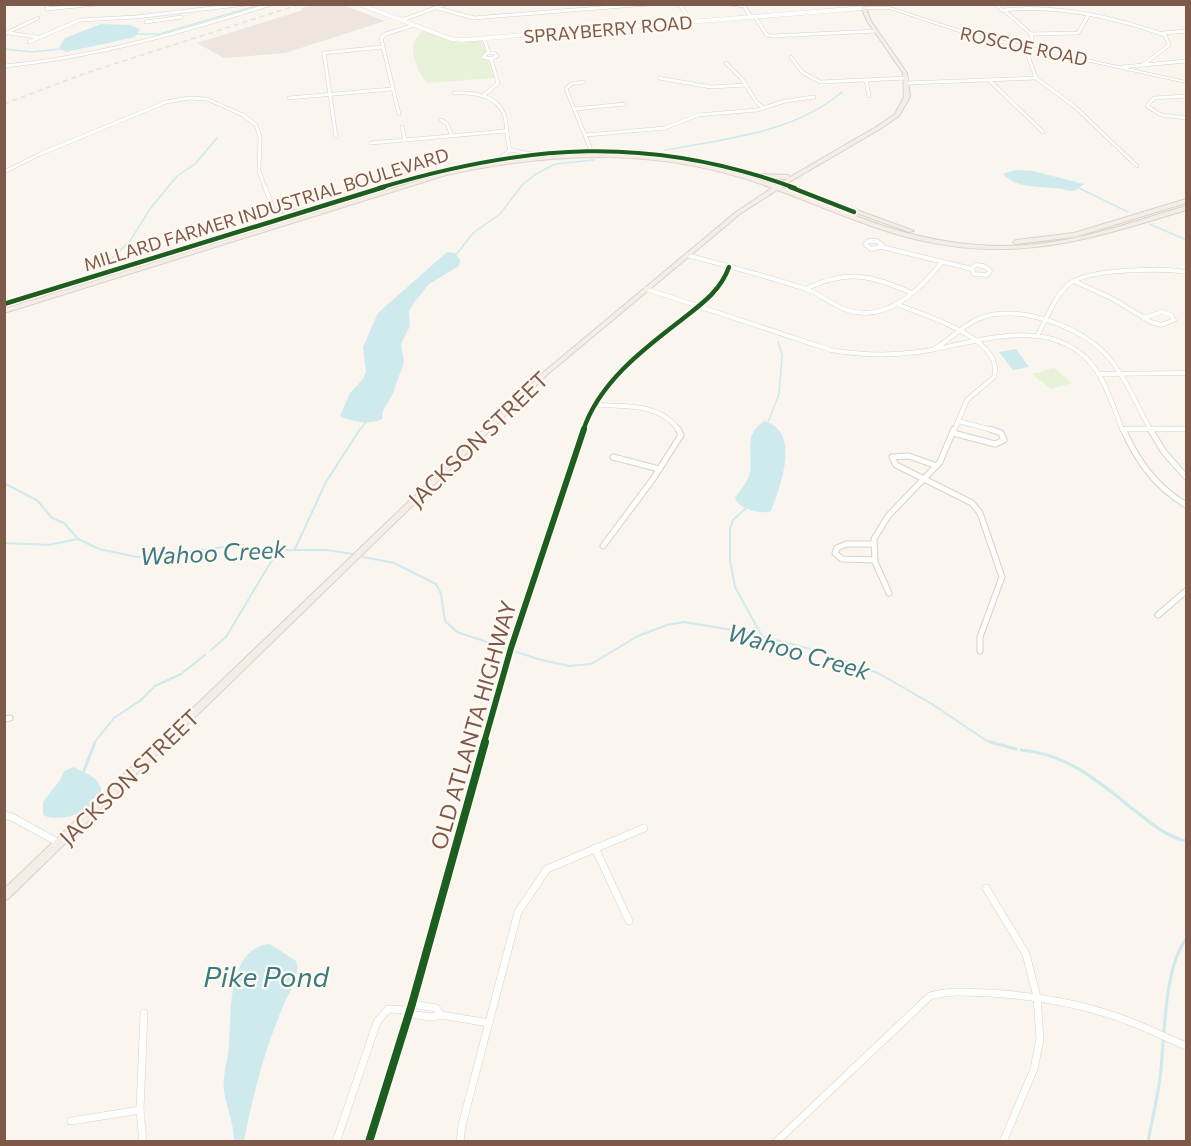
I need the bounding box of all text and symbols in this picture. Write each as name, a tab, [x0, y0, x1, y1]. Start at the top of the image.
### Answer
street label: SPRAYBERRY ROAD	[523, 11, 693, 47]
street label: ROSCOE ROAD	[958, 22, 1090, 70]
street label: MILLARD FARMER INDUSTRIAL BOULEVARD	[81, 143, 451, 275]
street label: JACKSON STREET	[402, 365, 554, 513]
water label: Wahoo Creek	[139, 534, 288, 570]
street label: OLD ATLANTA HIGHWAY	[424, 597, 522, 853]
water label: Wahoo Creek	[724, 617, 874, 685]
street label: JACKSON STREET	[53, 703, 205, 851]
water label: Pike Pond	[203, 959, 331, 993]

